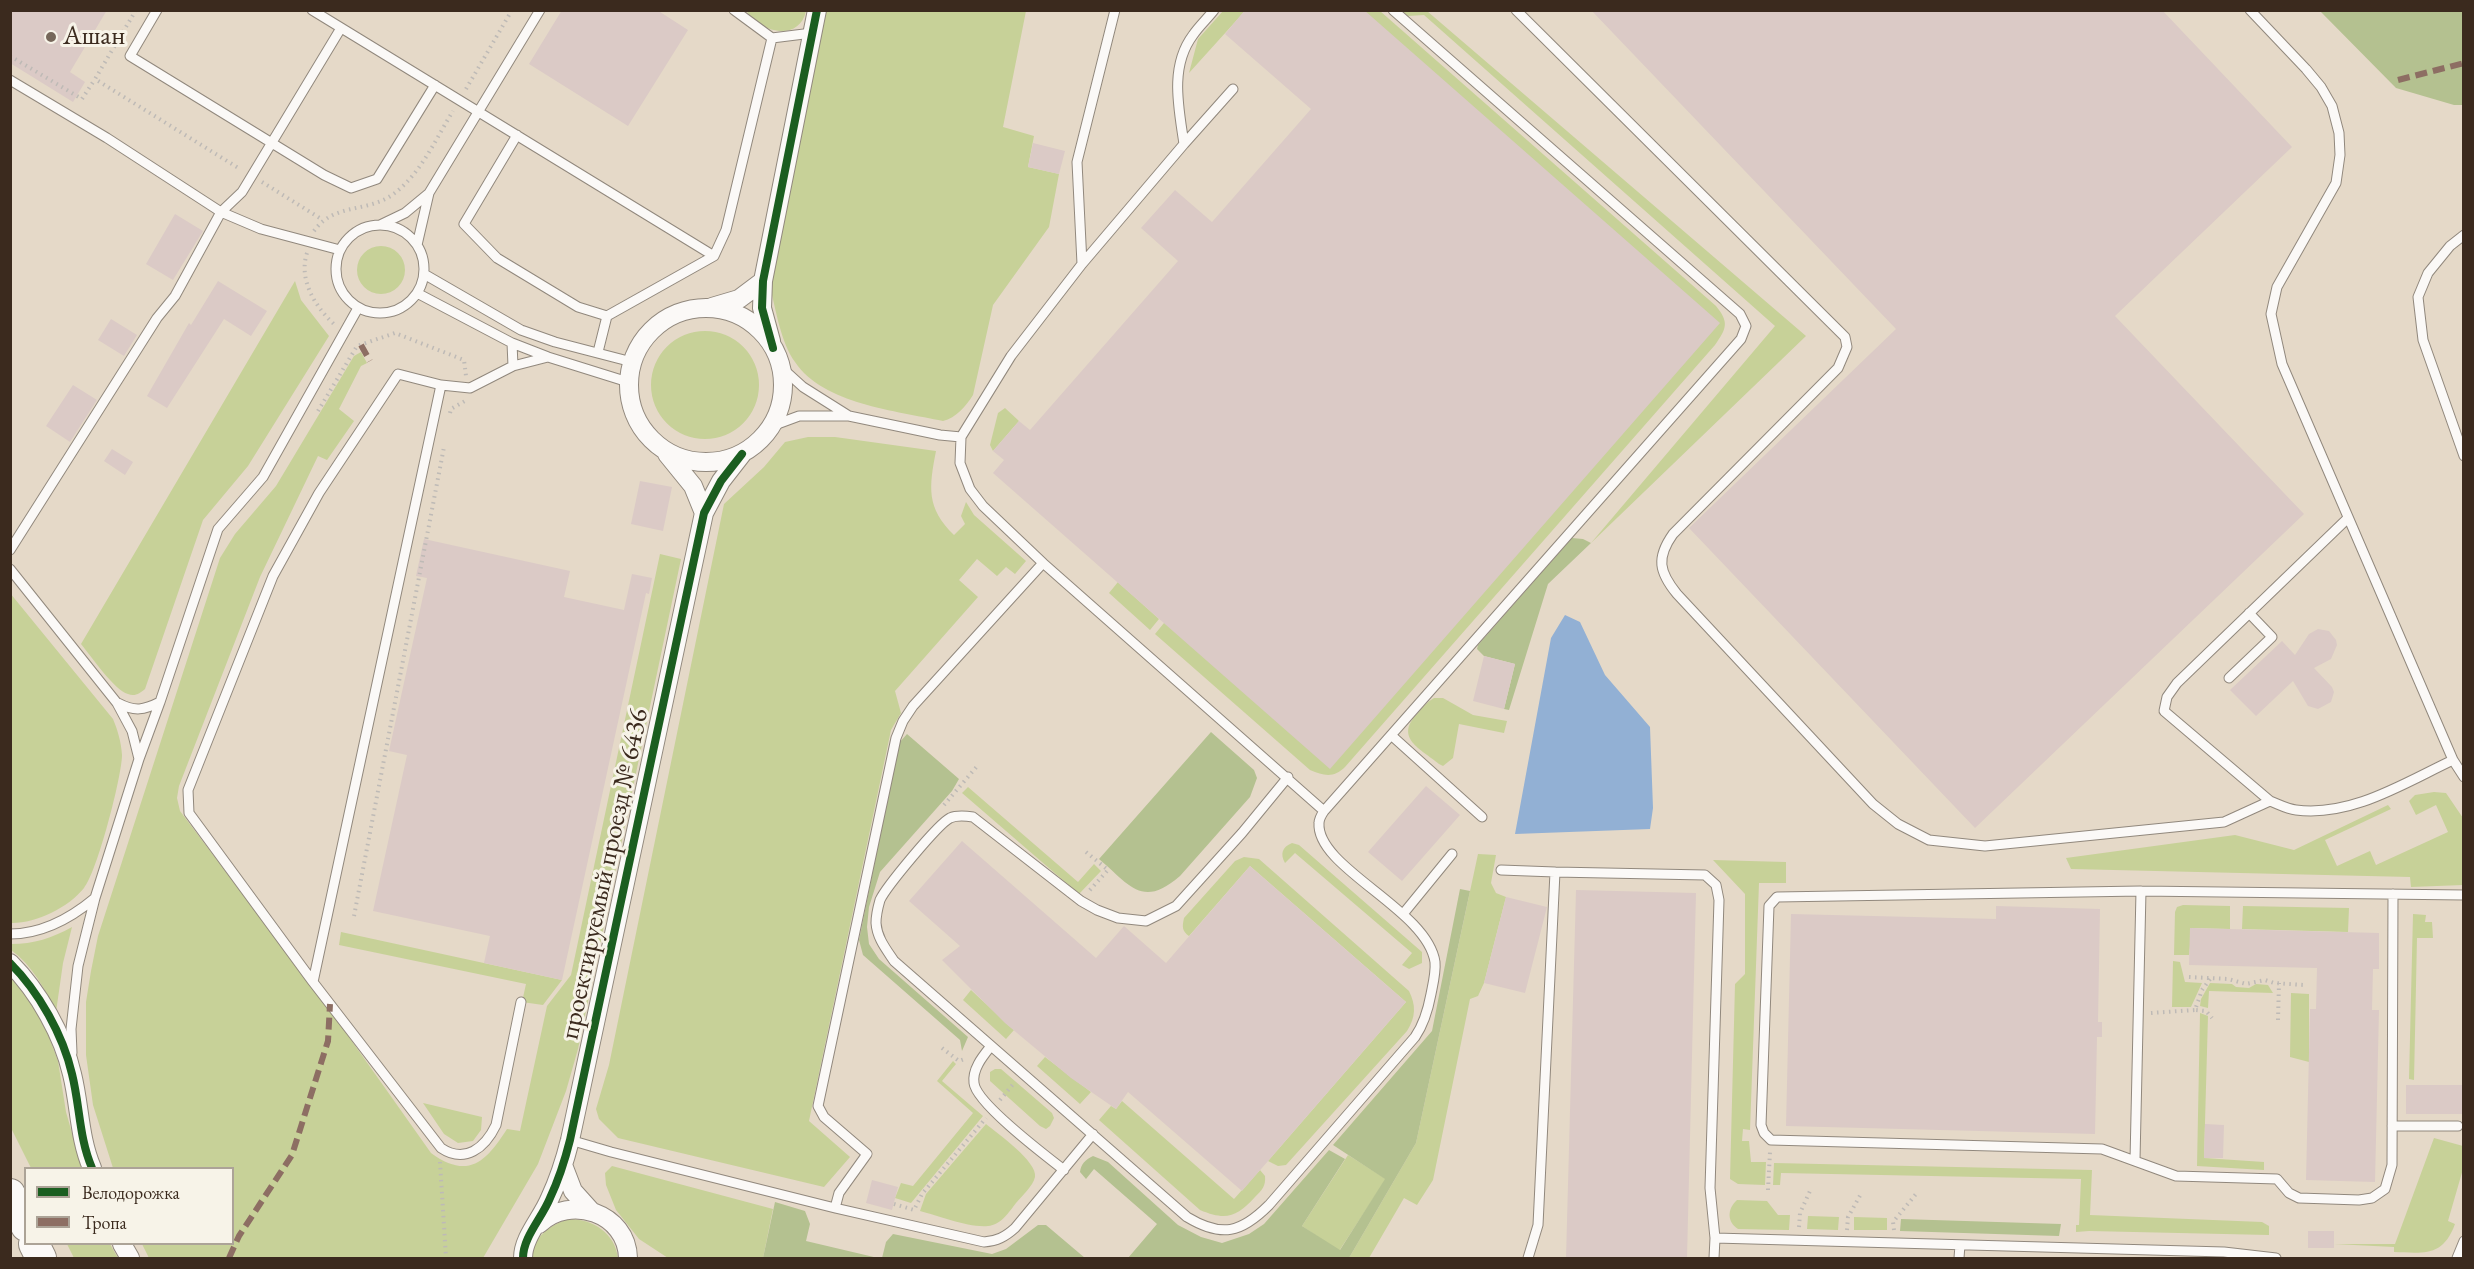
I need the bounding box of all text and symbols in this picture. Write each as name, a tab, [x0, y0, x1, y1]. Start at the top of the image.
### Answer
place label: Ашан	[63, 21, 125, 53]
marker: Ашан	[44, 30, 58, 44]
street label: проектируемый проезд № 6436	[554, 706, 656, 1042]
legend	[24, 1167, 234, 1245]
text: Велодорожка	[82, 1181, 180, 1204]
text: Тропа	[82, 1211, 127, 1234]

